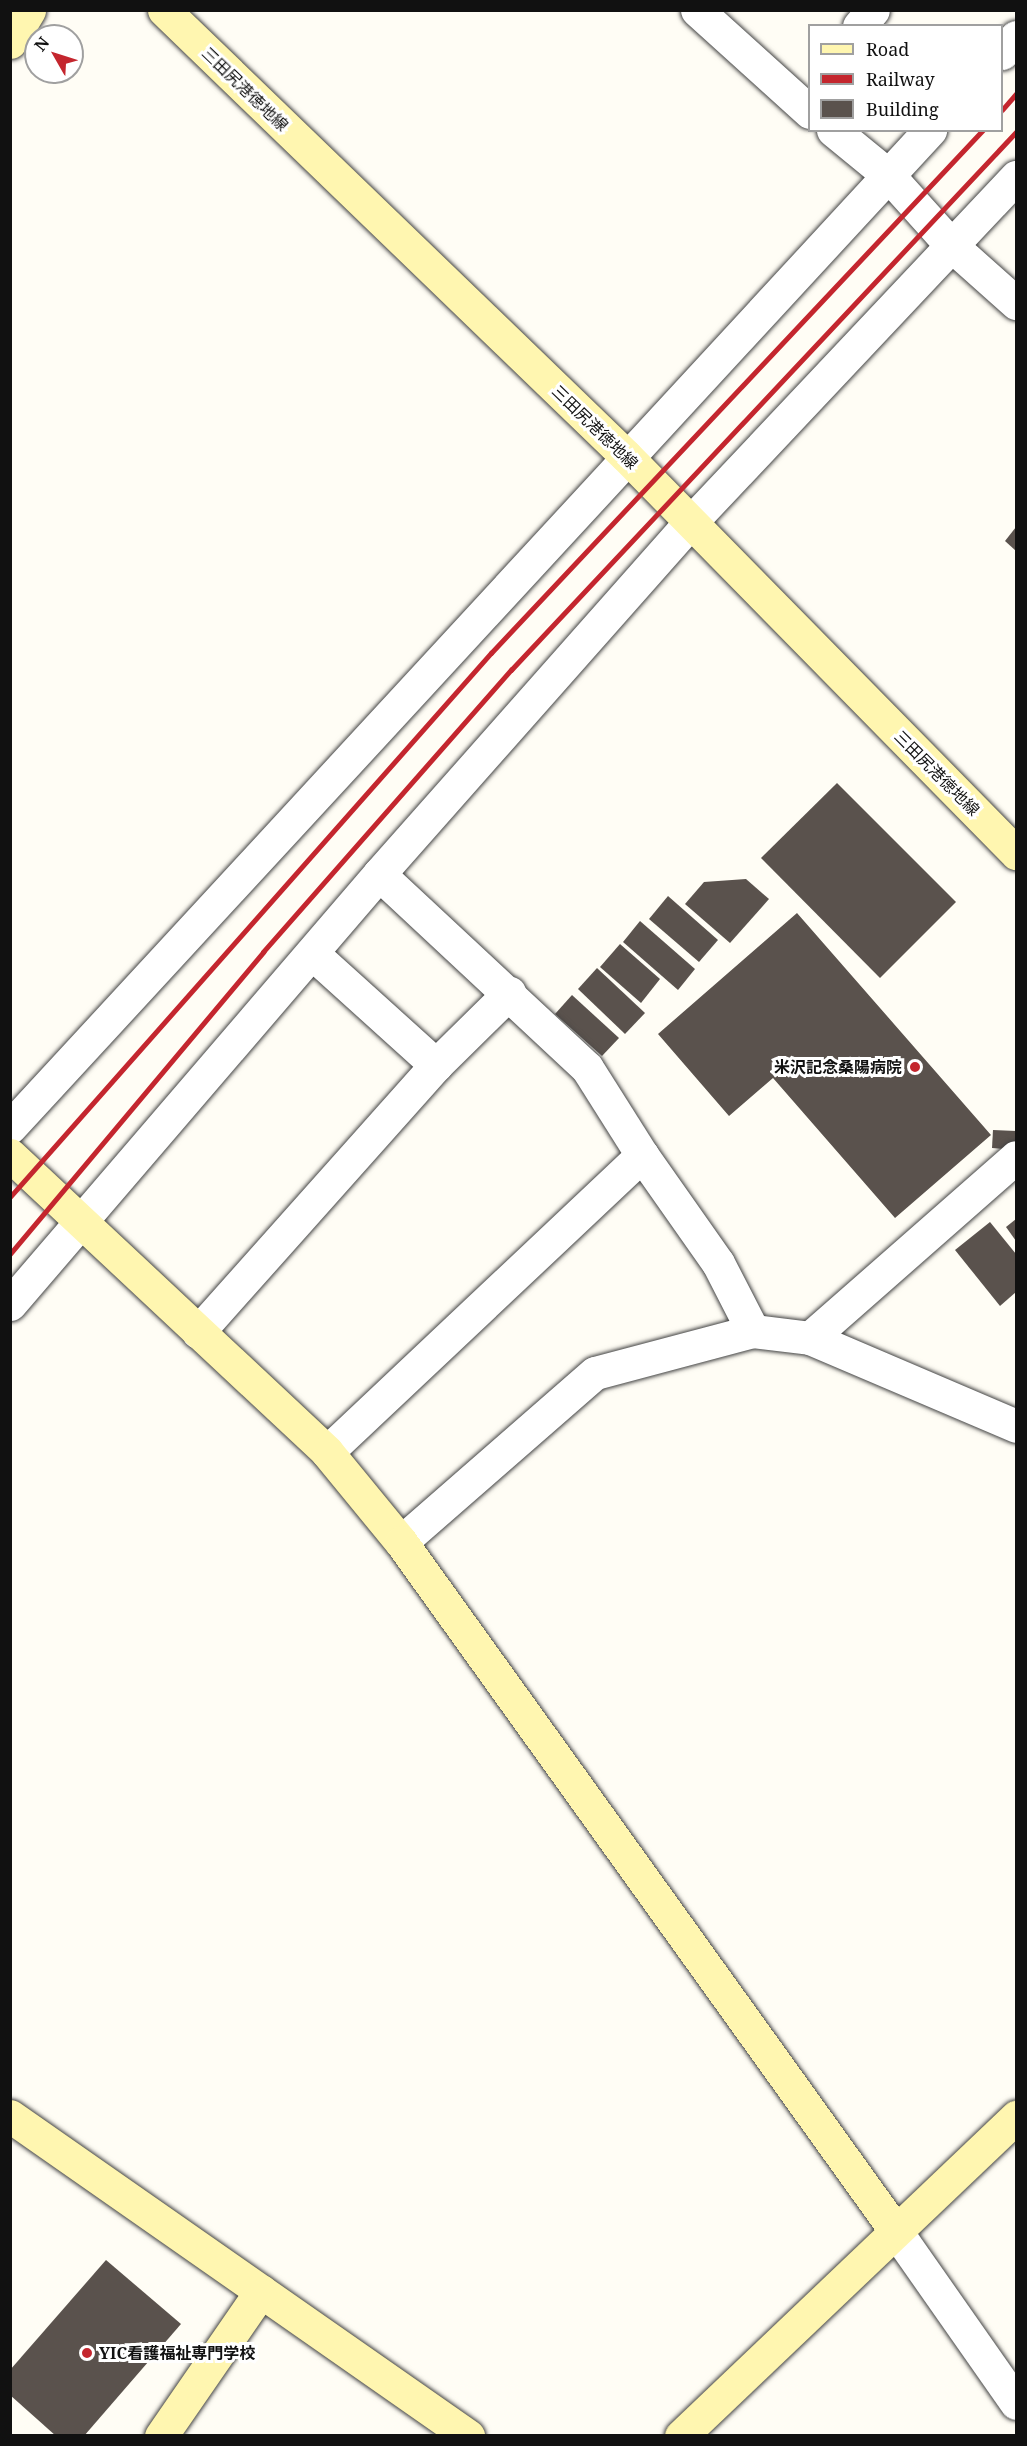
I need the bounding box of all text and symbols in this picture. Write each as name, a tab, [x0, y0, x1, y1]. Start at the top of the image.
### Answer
north arrow	[24, 24, 84, 84]
legend	[808, 24, 1003, 132]
text: N	[29, 32, 54, 56]
text: Road	[866, 37, 909, 61]
street label: 三田尻港徳地線	[198, 43, 292, 135]
text: Railway	[866, 67, 935, 91]
text: Building	[866, 97, 939, 121]
street label: 三田尻港徳地線	[548, 381, 642, 473]
street label: 三田尻港徳地線	[891, 727, 983, 819]
place label: 米沢記念桑陽病院	[774, 1057, 902, 1077]
marker: 米沢記念桑陽病院	[906, 1058, 924, 1076]
place label: YIC看護福祉専門学校	[99, 2343, 255, 2363]
marker: YIC看護福祉専門学校	[80, 2346, 94, 2360]

